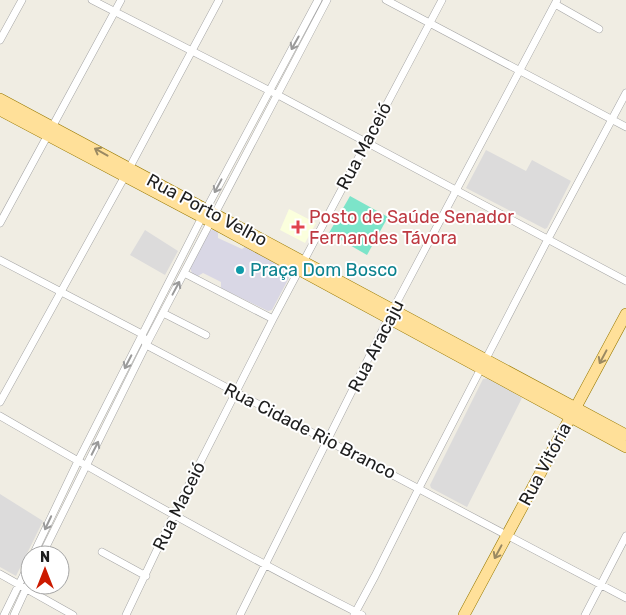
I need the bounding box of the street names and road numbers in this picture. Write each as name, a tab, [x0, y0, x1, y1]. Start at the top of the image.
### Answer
street label: Rua Maceió	[332, 98, 396, 194]
street label: Rua Porto Velho	[143, 169, 271, 251]
street label: Rua Aracaju	[343, 296, 409, 396]
street label: Rua Cidade Rio Branco	[220, 378, 400, 484]
street label: Rua Vitória	[514, 419, 576, 509]
street label: Rua Maceió	[148, 458, 210, 554]

